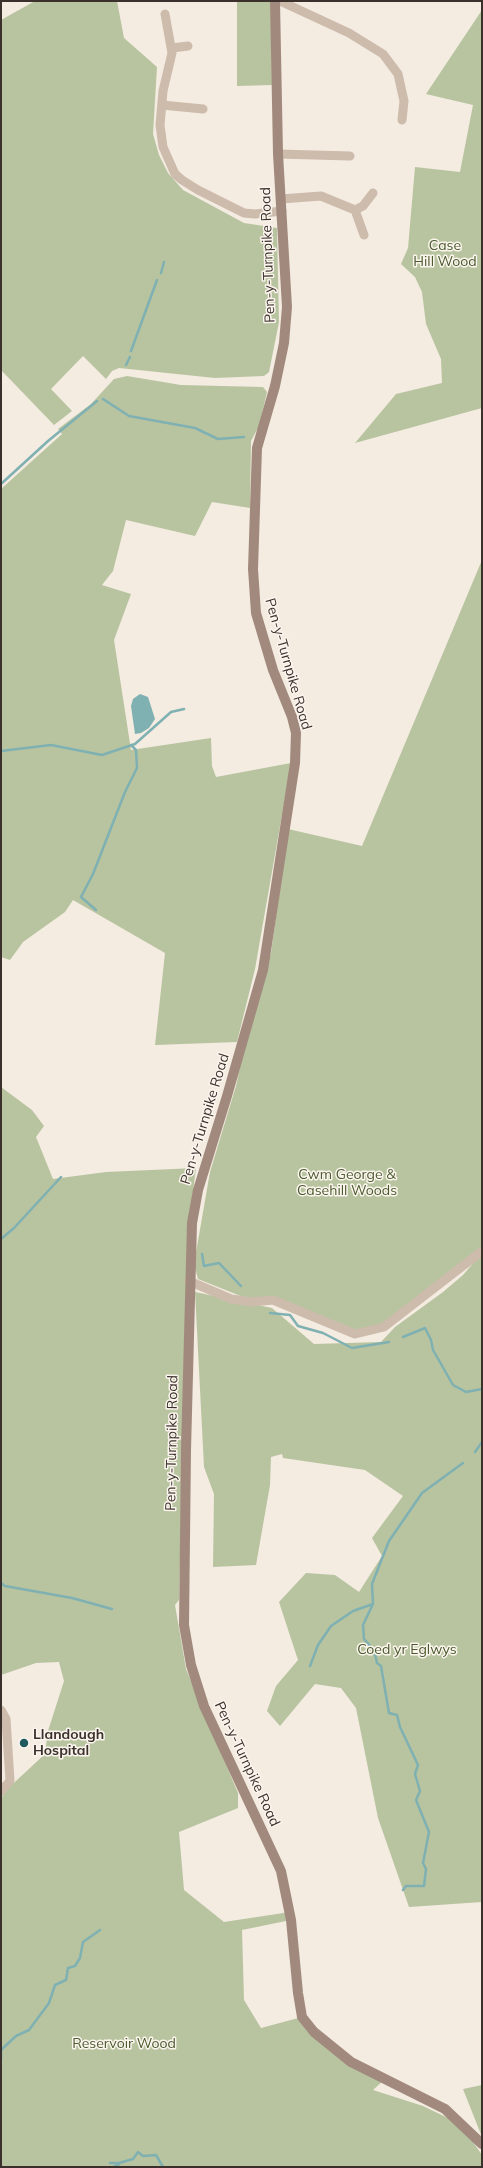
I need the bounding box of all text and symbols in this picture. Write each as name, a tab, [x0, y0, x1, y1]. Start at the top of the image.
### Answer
street label: Pen-y-Turnpike Road	[257, 187, 279, 323]
park label: Case Hill Wood	[413, 238, 477, 270]
street label: Pen-y-Turnpike Road	[261, 596, 315, 732]
street label: Pen-y-Turnpike Road	[177, 1052, 233, 1186]
park label: Cwm George & Casehill Woods	[297, 1167, 397, 1200]
street label: Pen-y-Turnpike Road	[162, 1375, 182, 1511]
park label: Coed yr Eglwys	[357, 1642, 457, 1658]
street label: Pen-y-Turnpike Road	[211, 1699, 283, 1829]
place label: Llandough Hospital	[33, 1727, 104, 1760]
marker: Llandough Hospital	[18, 1737, 30, 1749]
park label: Reservoir Wood	[72, 2036, 176, 2052]

